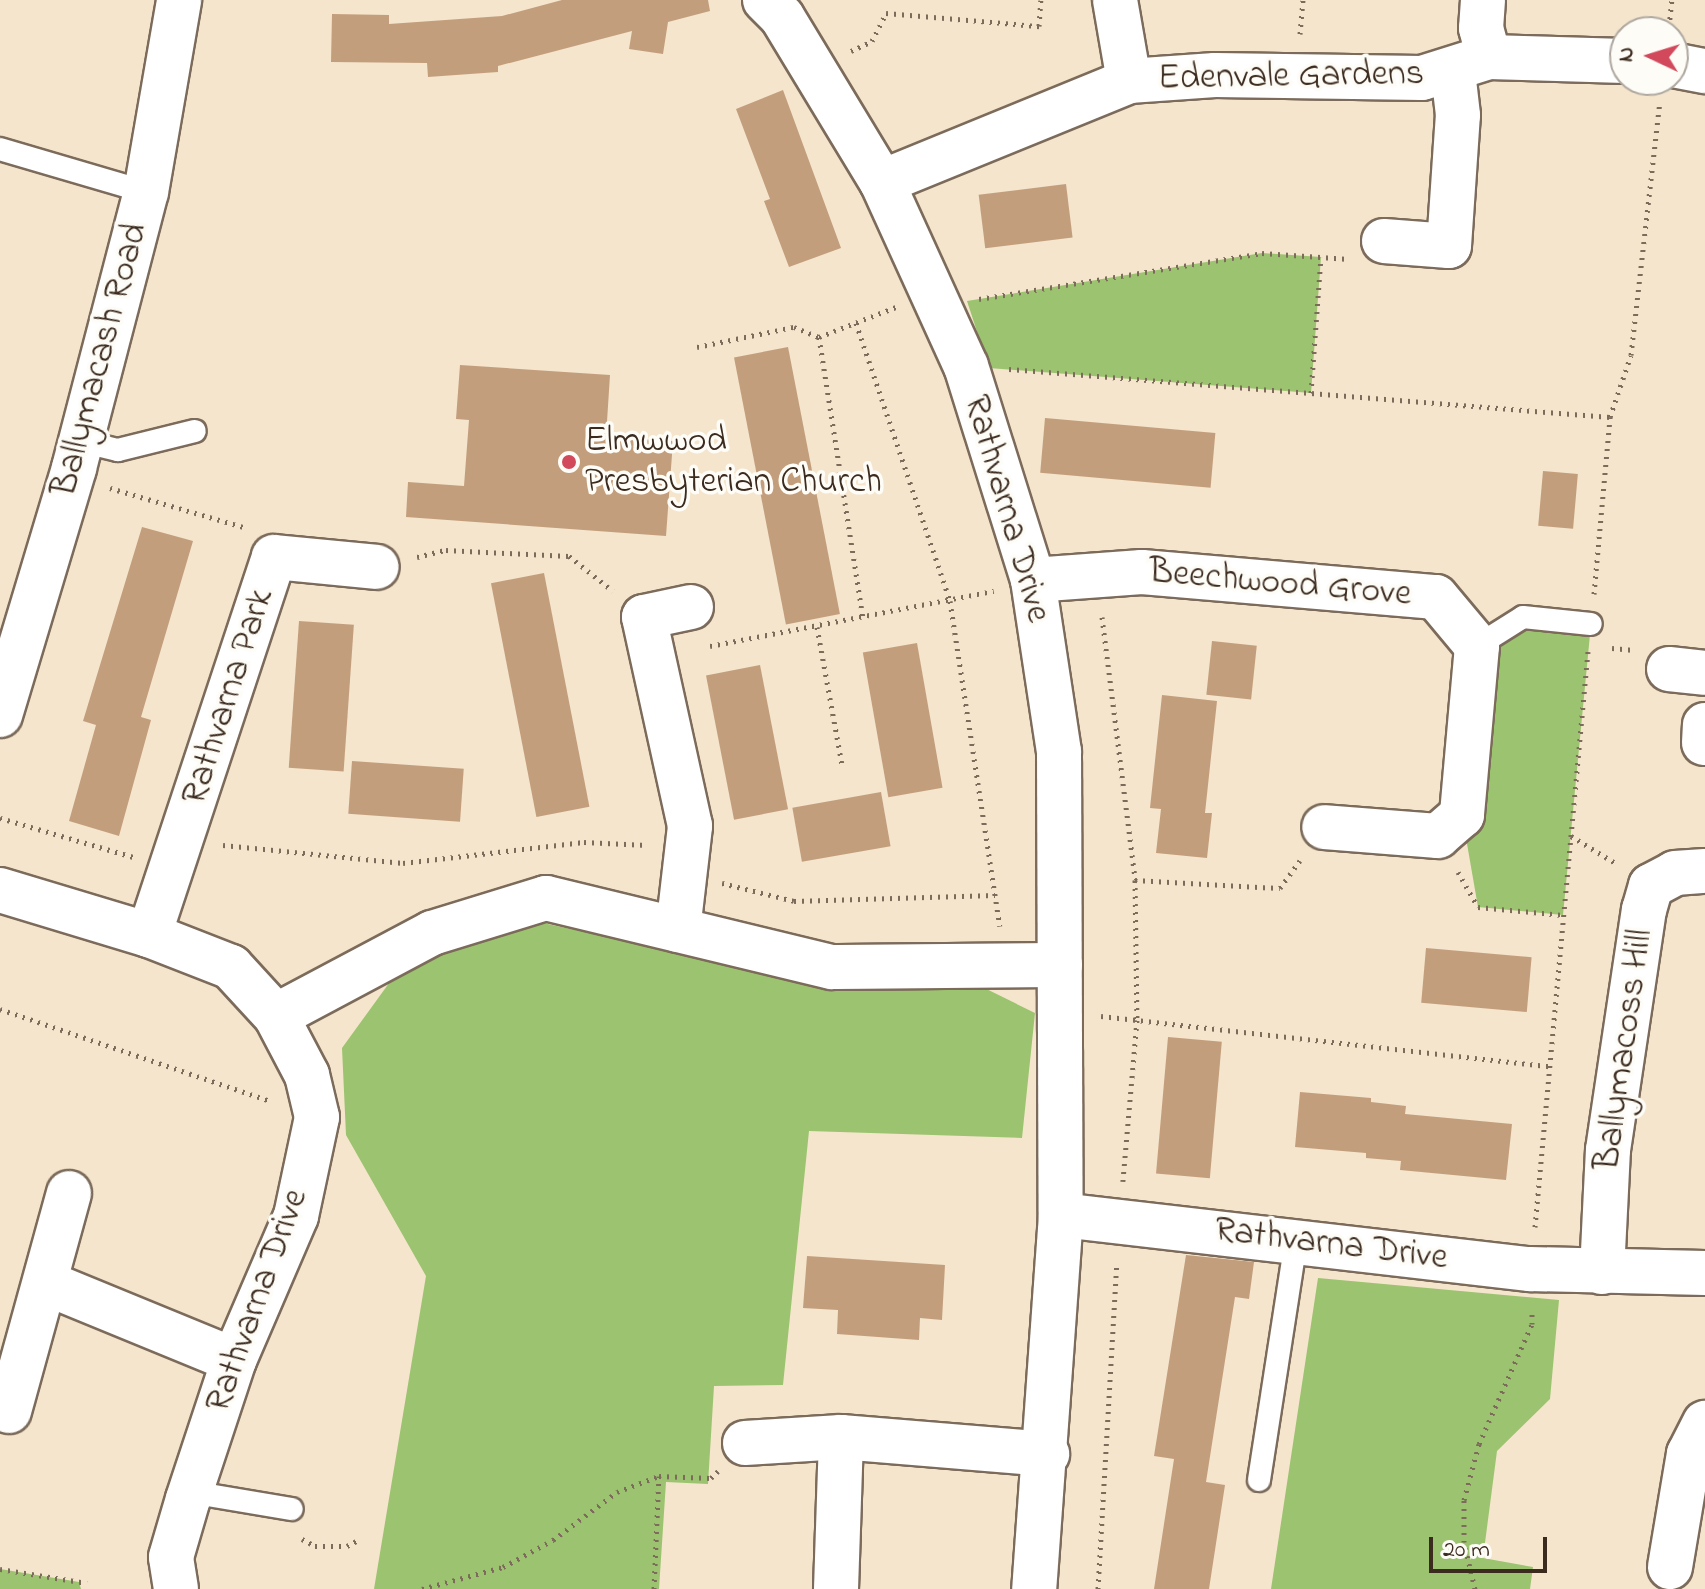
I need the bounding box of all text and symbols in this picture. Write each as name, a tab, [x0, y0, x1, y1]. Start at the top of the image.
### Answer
north arrow	[1609, 16, 1689, 96]
text: N	[1611, 46, 1644, 63]
street label: Edenvale Gardens	[1158, 53, 1424, 101]
street label: Ballymacash Road	[44, 219, 158, 501]
street label: Rathvarna Drive	[953, 390, 1059, 628]
place label: Elmwwod Presbyterian Church	[585, 419, 882, 504]
marker: Elmwwod Presbyterian Church	[560, 453, 578, 471]
street label: Beechwood Grove	[1147, 551, 1413, 617]
street label: Rathvarna Park	[174, 584, 284, 810]
street label: Ballymacoss Hill	[1587, 927, 1663, 1173]
street label: Rathvarna Drive	[198, 1183, 318, 1419]
street label: Rathvarna Drive	[1212, 1209, 1450, 1281]
scale bar	[1433, 1521, 1551, 1571]
text: 20 m	[1443, 1533, 1490, 1568]

